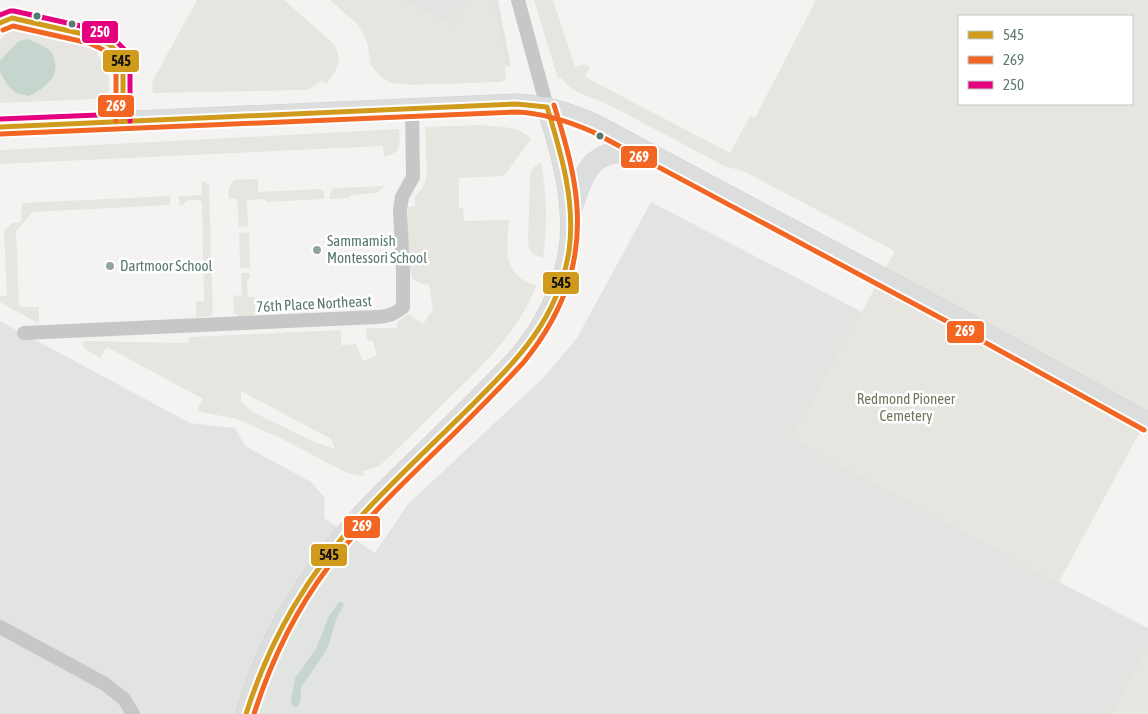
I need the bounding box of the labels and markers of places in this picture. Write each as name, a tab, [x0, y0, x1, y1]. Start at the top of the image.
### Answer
unlabelled marker	[32, 11, 42, 21]
unlabelled marker	[67, 19, 77, 29]
unlabelled marker	[595, 131, 605, 141]
place label: Sammamish Montessori School	[327, 232, 427, 266]
marker: Sammamish Montessori School	[311, 244, 323, 256]
place label: Dartmoor School	[120, 257, 213, 274]
marker: Dartmoor School	[104, 260, 116, 272]

